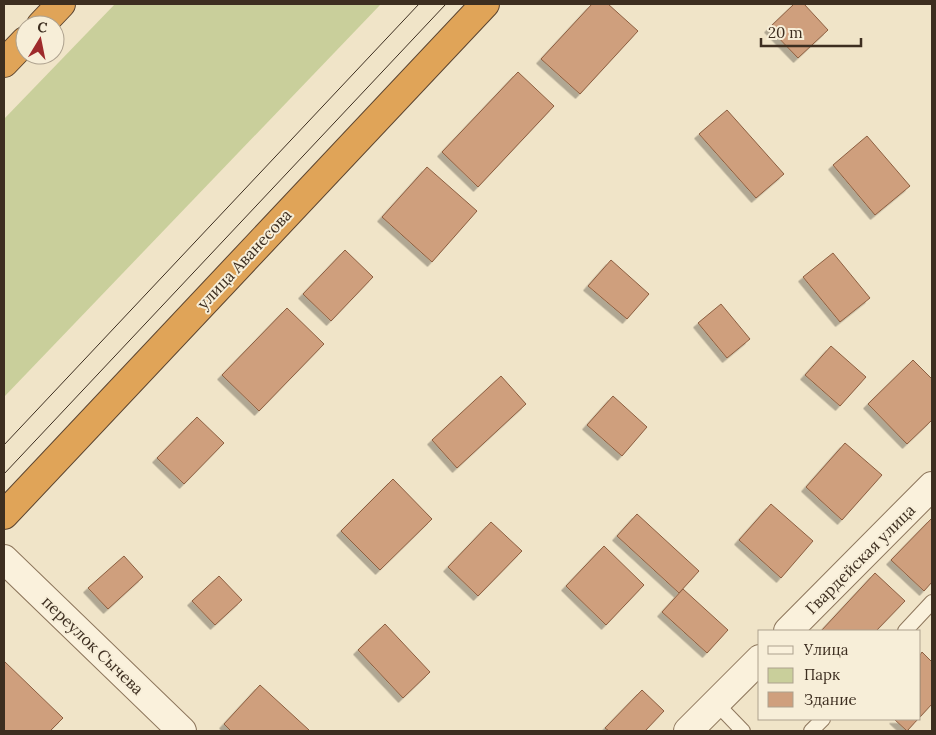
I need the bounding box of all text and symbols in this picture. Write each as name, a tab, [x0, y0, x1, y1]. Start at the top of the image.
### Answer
north arrow	[15, 15, 65, 65]
scale bar	[761, 15, 861, 47]
text: С	[36, 17, 49, 37]
text: 20 m	[768, 23, 803, 42]
street label: улица Аванесова	[192, 205, 296, 313]
street label: Гвардейская улица	[801, 500, 919, 618]
street label: переулок Сычева	[38, 591, 148, 699]
legend	[758, 630, 921, 720]
text: Улица	[803, 640, 849, 659]
text: Парк	[804, 665, 840, 684]
text: Здание	[804, 690, 857, 709]

